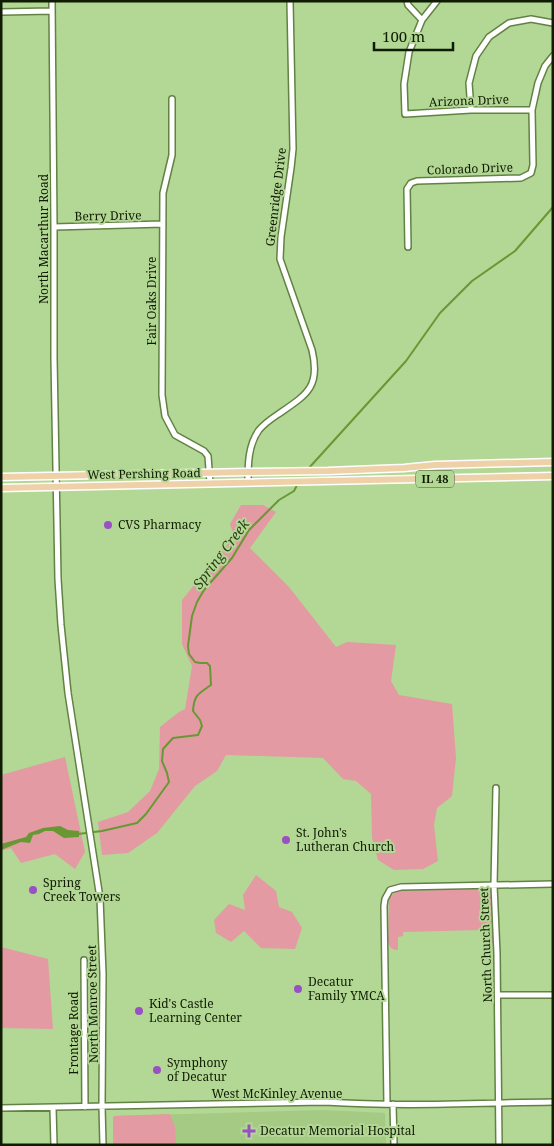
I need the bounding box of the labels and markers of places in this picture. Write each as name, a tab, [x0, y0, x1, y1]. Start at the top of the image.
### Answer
place label: CVS Pharmacy	[118, 516, 201, 533]
marker: CVS Pharmacy	[102, 519, 114, 531]
place label: St. John's Lutheran Church	[296, 824, 395, 855]
marker: St. John's Lutheran Church	[280, 834, 292, 846]
place label: Spring Creek Towers	[43, 874, 121, 905]
marker: Spring Creek Towers	[27, 884, 39, 896]
place label: Decatur Family YMCA	[308, 973, 385, 1004]
marker: Decatur Family YMCA	[292, 983, 304, 995]
place label: Kid's Castle Learning Center	[149, 995, 242, 1026]
marker: Kid's Castle Learning Center	[133, 1005, 145, 1017]
place label: Symphony of Decatur	[167, 1054, 228, 1085]
marker: Symphony of Decatur	[151, 1064, 163, 1076]
place label: Decatur Memorial Hospital	[260, 1122, 415, 1139]
marker: Decatur Memorial Hospital	[242, 1124, 256, 1138]

